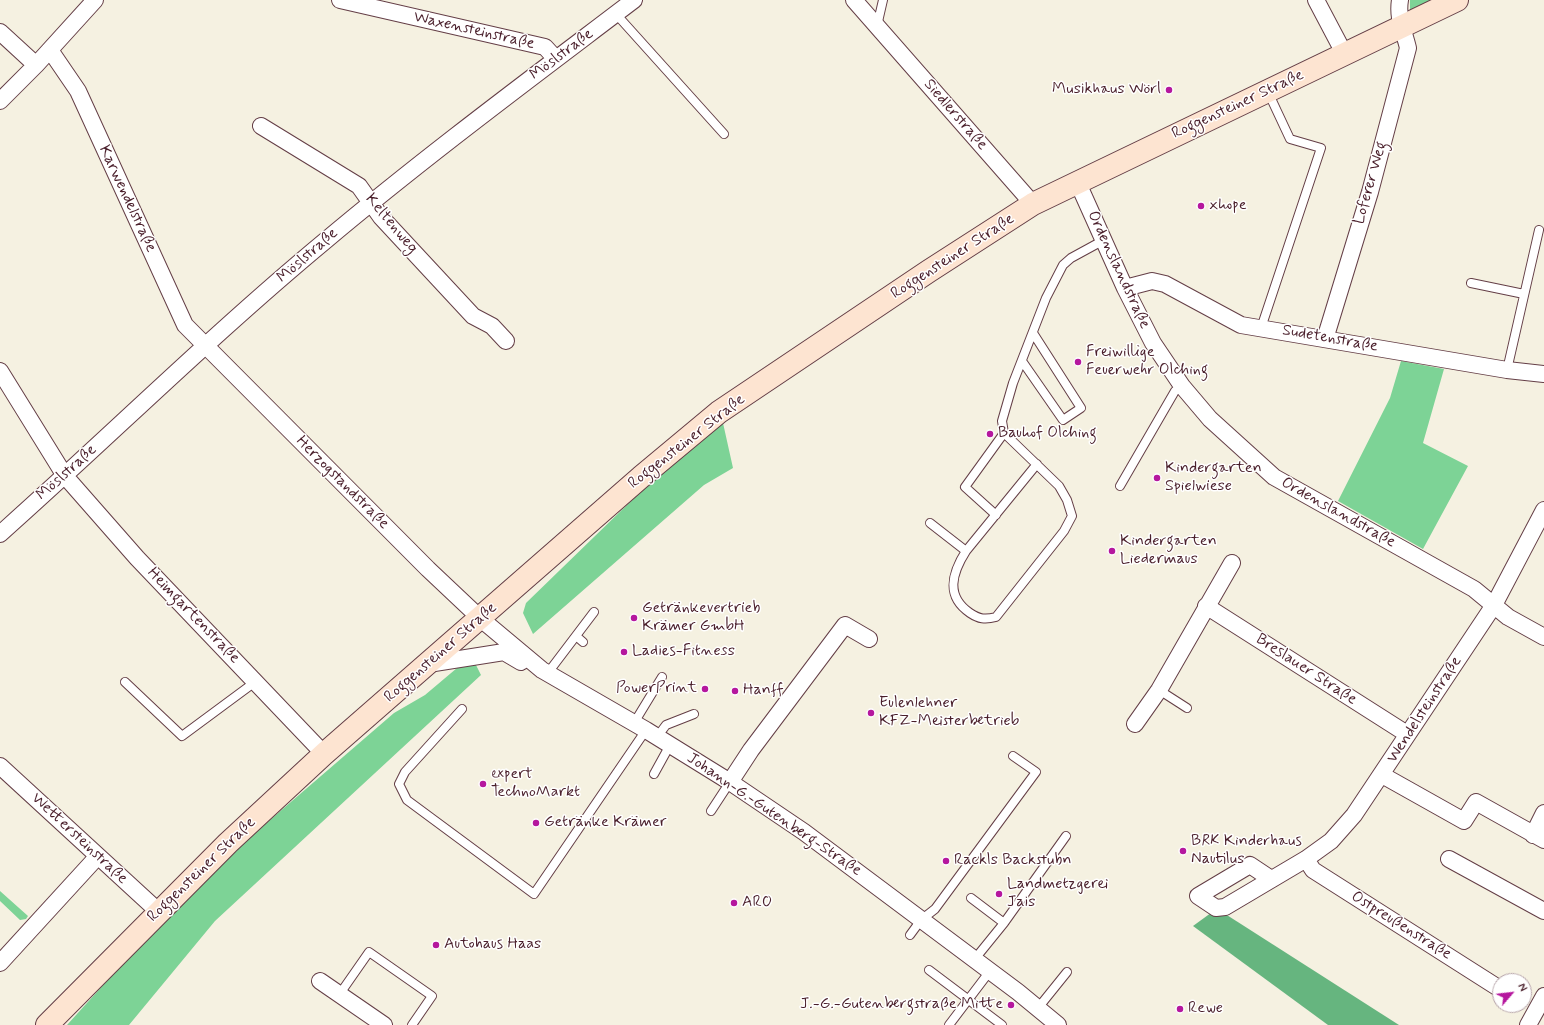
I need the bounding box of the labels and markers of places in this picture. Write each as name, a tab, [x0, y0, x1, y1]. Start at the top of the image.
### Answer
place label: Musikhaus Wörl	[1052, 80, 1161, 100]
marker: Musikhaus Wörl	[1164, 85, 1174, 95]
place label: xhope	[1209, 196, 1247, 216]
marker: xhope	[1196, 201, 1206, 211]
place label: Freiwillige Feuerwehr Olching	[1086, 343, 1208, 381]
marker: Freiwillige Feuerwehr Olching	[1073, 357, 1083, 367]
place label: Bauhof Olching	[998, 424, 1097, 444]
marker: Bauhof Olching	[985, 429, 995, 439]
place label: Kindergarten Spielwiese	[1165, 459, 1262, 497]
marker: Kindergarten Spielwiese	[1152, 473, 1162, 483]
place label: Kindergarten Liedermaus	[1120, 532, 1217, 570]
marker: Kindergarten Liedermaus	[1107, 546, 1117, 556]
place label: Getränkevertrieb Krämer GmbH	[642, 599, 760, 637]
marker: Getränkevertrieb Krämer GmbH	[629, 613, 639, 623]
place label: Ladies-Fitness	[632, 642, 735, 662]
marker: Ladies-Fitness	[619, 647, 629, 657]
place label: PowerPrint	[616, 679, 697, 699]
place label: Hanff	[743, 681, 784, 701]
marker: PowerPrint	[700, 684, 710, 694]
marker: Hanff	[730, 686, 740, 696]
place label: Eulenlehner KFZ-Meisterbetrieb	[879, 694, 1019, 732]
marker: Eulenlehner KFZ-Meisterbetrieb	[866, 708, 876, 718]
place label: expert TechnoMarkt	[491, 765, 580, 803]
marker: expert TechnoMarkt	[478, 779, 488, 789]
place label: Getränke Krämer	[544, 813, 666, 833]
marker: Getränke Krämer	[531, 818, 541, 828]
place label: BRK Kinderhaus Nautilus	[1191, 832, 1302, 870]
marker: BRK Kinderhaus Nautilus	[1178, 846, 1188, 856]
place label: Rackls Backstubn	[954, 851, 1071, 871]
marker: Rackls Backstubn	[941, 856, 951, 866]
place label: Landmetzgerei Jais	[1007, 875, 1108, 913]
marker: Landmetzgerei Jais	[994, 889, 1004, 899]
place label: ARO	[742, 893, 772, 913]
marker: ARO	[729, 898, 739, 908]
place label: Autohaus Haas	[444, 935, 541, 955]
marker: Autohaus Haas	[431, 940, 441, 950]
place label: J.-G.-Gutenbergstraße Mitte	[800, 995, 1003, 1015]
place label: Rewe	[1188, 999, 1223, 1019]
marker: J.-G.-Gutenbergstraße Mitte	[1006, 1000, 1016, 1010]
marker: Rewe	[1175, 1004, 1185, 1014]

